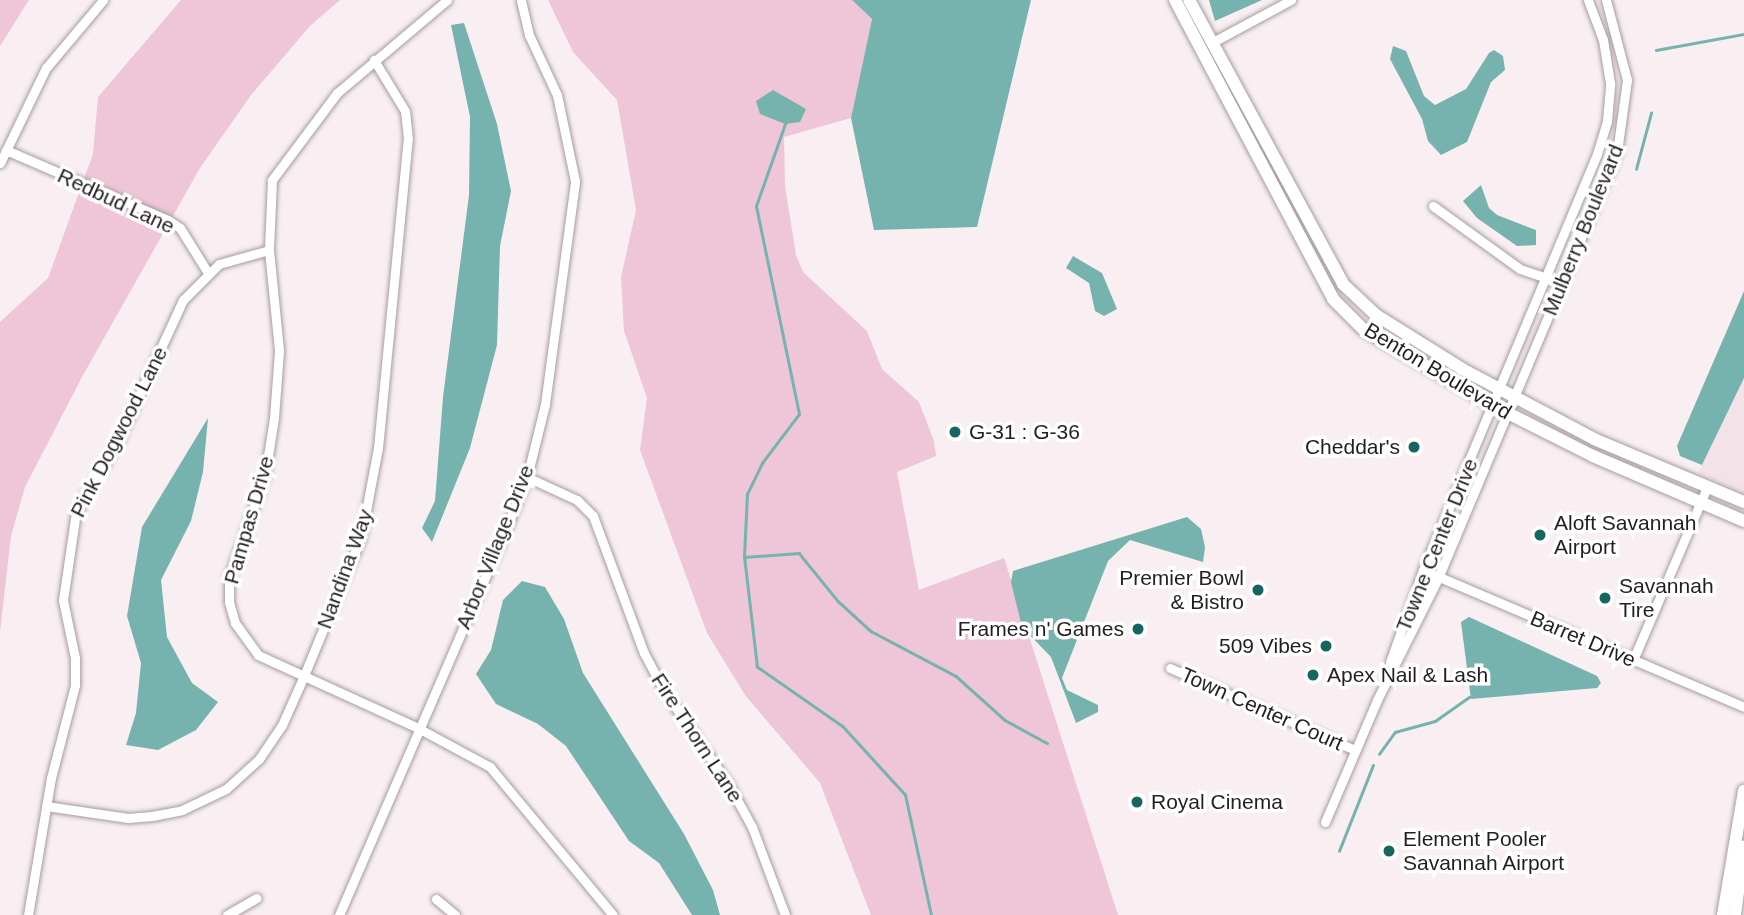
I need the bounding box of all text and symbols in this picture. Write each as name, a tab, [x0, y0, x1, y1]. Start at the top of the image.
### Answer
street label: Mulberry Boulevard	[1537, 141, 1629, 319]
street label: Redbud Lane	[54, 163, 178, 239]
street label: Benton Boulevard	[1360, 317, 1516, 425]
street label: Pink Dogwood Lane	[65, 343, 173, 521]
place label: G-31 : G-36	[969, 419, 1080, 445]
marker: G-31 : G-36	[947, 424, 963, 440]
place label: Cheddar's	[1305, 434, 1400, 460]
marker: Cheddar's	[1406, 439, 1422, 455]
street label: Pampas Drive	[219, 453, 279, 587]
street label: Towne Center Drive	[1391, 455, 1483, 635]
street label: Arbor Village Drive	[451, 461, 539, 633]
street label: Nandina Way	[312, 506, 378, 632]
place label: Aloft Savannah Airport	[1554, 510, 1696, 560]
marker: Aloft Savannah Airport	[1532, 527, 1548, 543]
place label: Premier Bowl & Bistro	[1119, 565, 1244, 615]
place label: Savannah Tire	[1619, 573, 1714, 623]
marker: Premier Bowl & Bistro	[1250, 582, 1266, 598]
marker: Savannah Tire	[1597, 590, 1613, 606]
street label: Barret Drive	[1527, 606, 1639, 672]
place label: Frames n' Games	[958, 616, 1124, 642]
marker: Frames n' Games	[1130, 621, 1146, 637]
place label: 509 Vibes	[1219, 633, 1312, 659]
marker: 509 Vibes	[1318, 638, 1334, 654]
street label: Town Center Court	[1177, 662, 1347, 756]
place label: Apex Nail & Lash	[1327, 662, 1488, 688]
marker: Apex Nail & Lash	[1305, 667, 1321, 683]
street label: Fire Thorn Lane	[646, 668, 748, 808]
place label: Royal Cinema	[1151, 789, 1283, 815]
marker: Royal Cinema	[1129, 794, 1145, 810]
place label: Element Pooler Savannah Airport	[1403, 826, 1565, 876]
marker: Element Pooler Savannah Airport	[1381, 843, 1397, 859]

